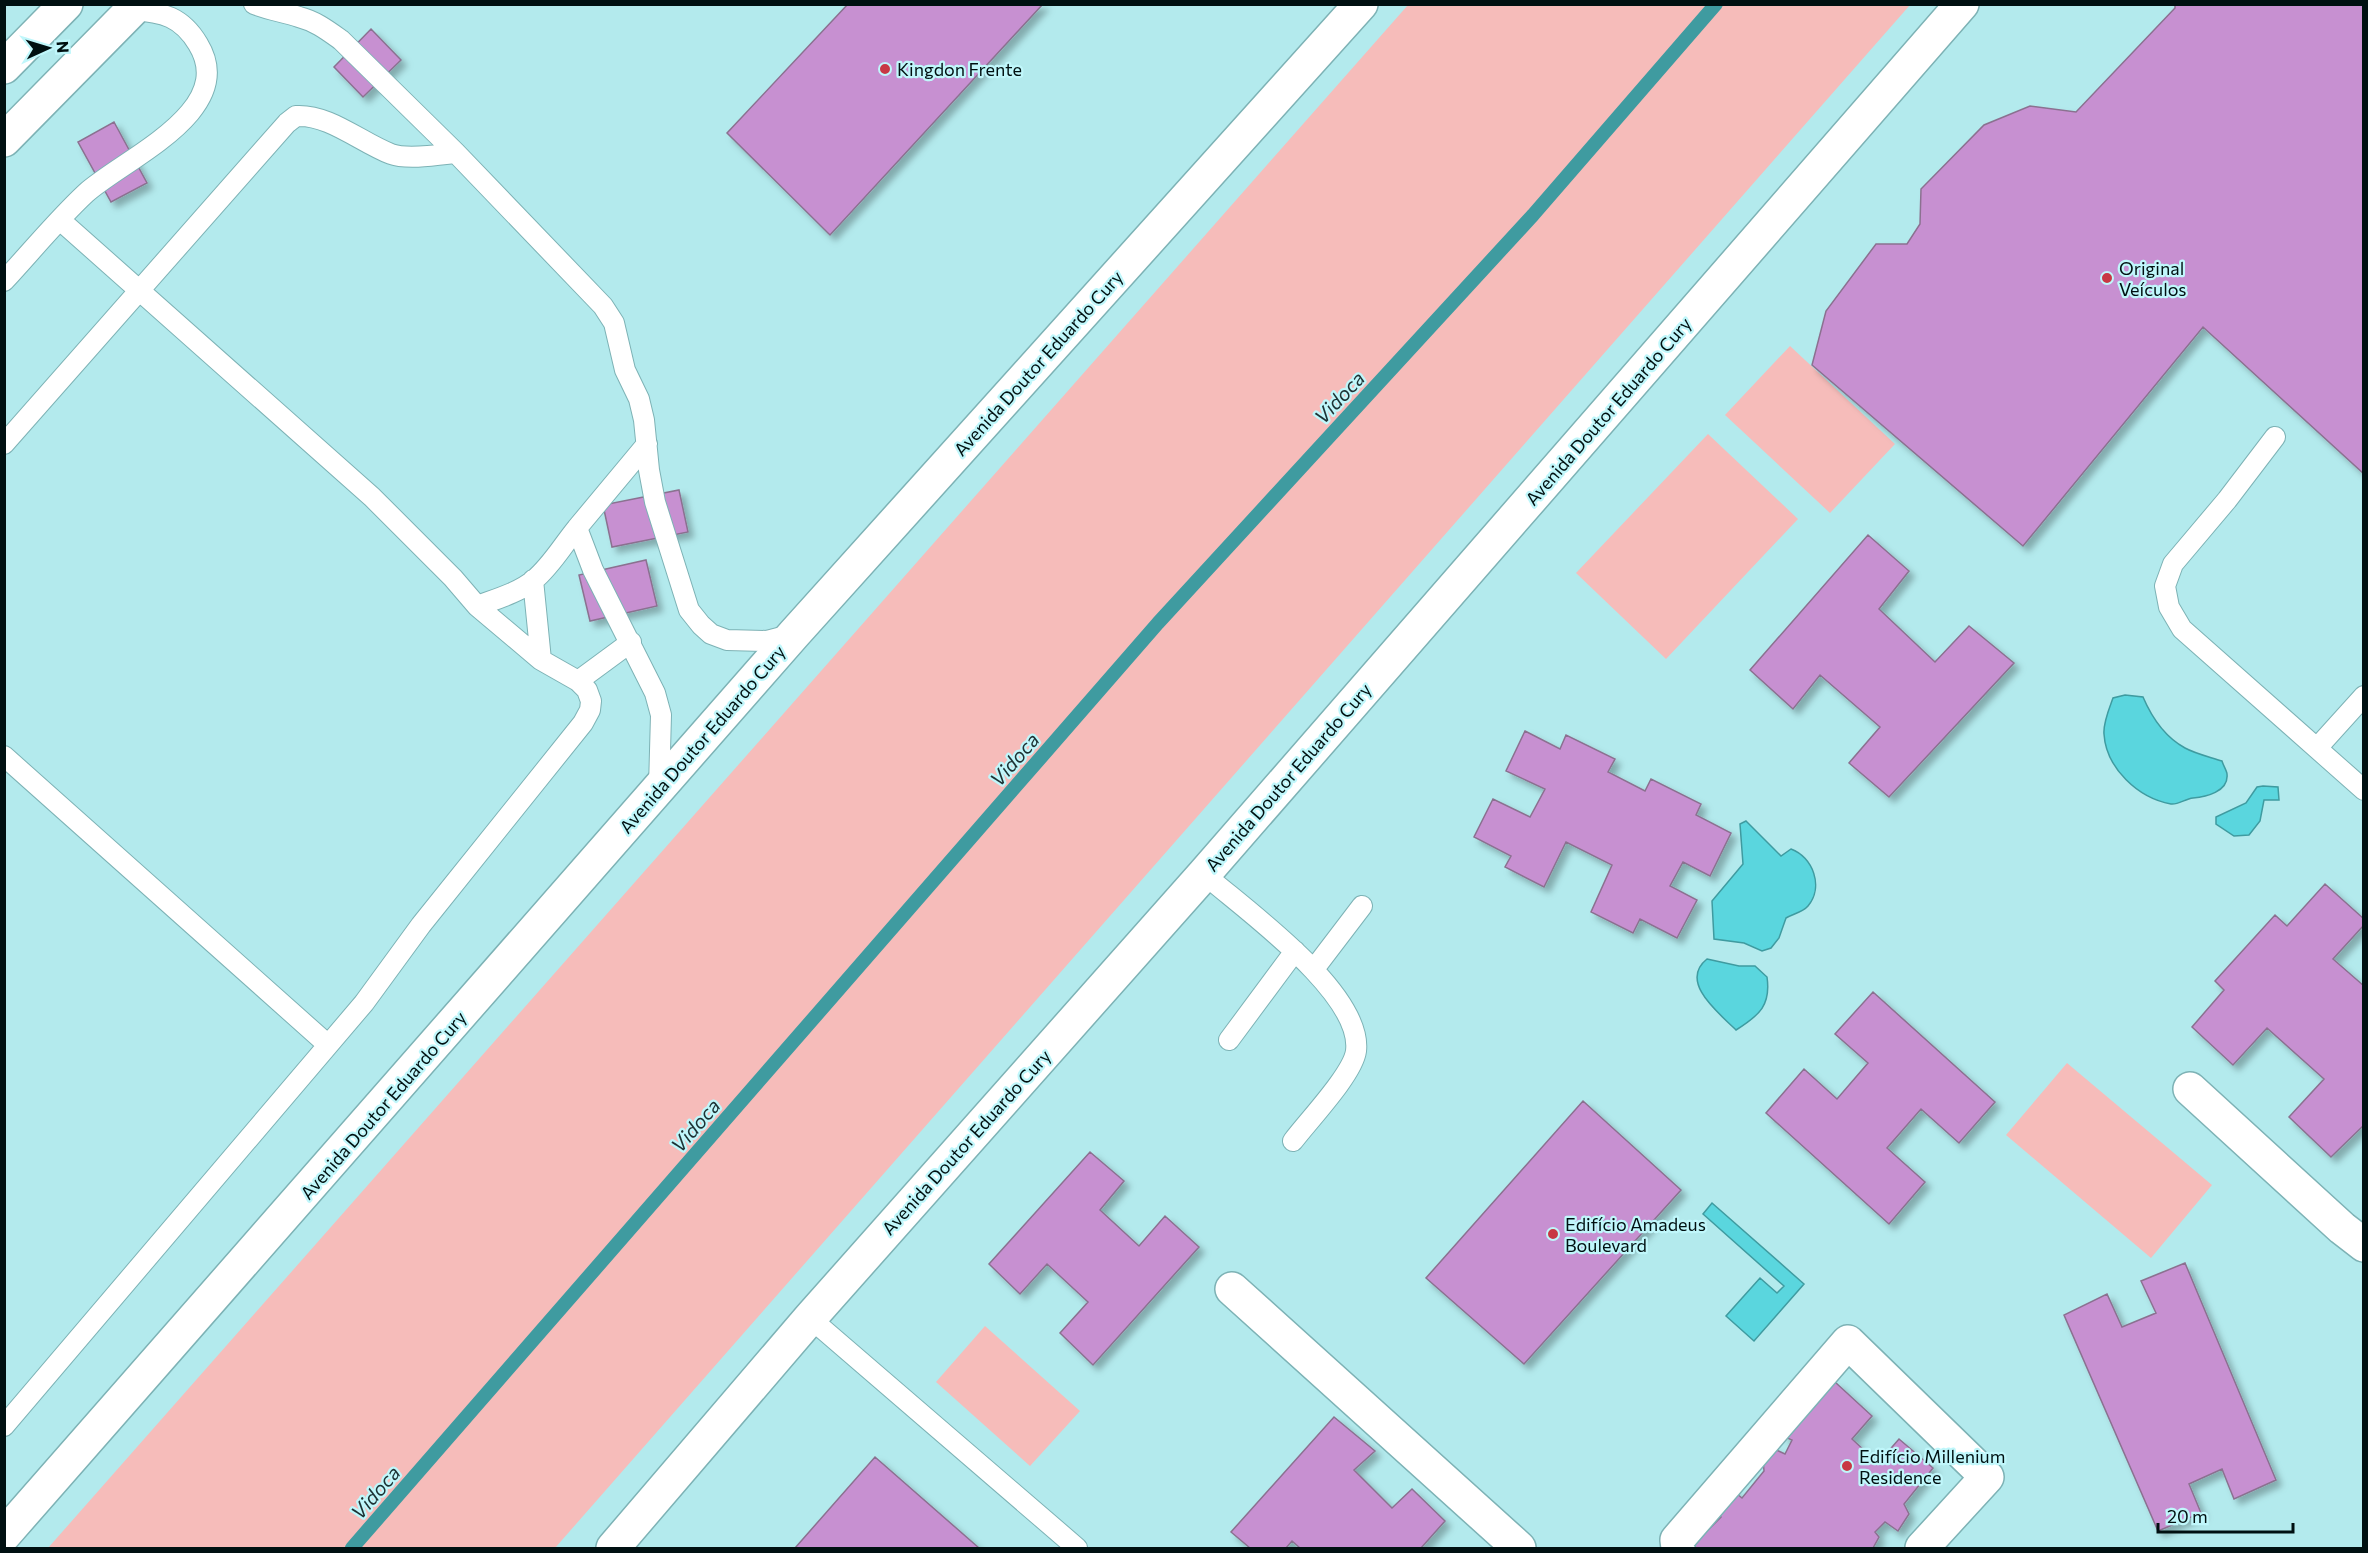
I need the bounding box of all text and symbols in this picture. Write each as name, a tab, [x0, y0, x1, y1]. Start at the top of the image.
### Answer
north arrow	[18, 18, 78, 78]
text: N	[54, 40, 73, 54]
place label: Kingdon Frente	[897, 58, 1022, 80]
marker: Kingdon Frente	[878, 62, 892, 76]
place label: Original Veículos	[2119, 257, 2187, 300]
street label: Avenida Doutor Eduardo Cury	[949, 266, 1127, 460]
marker: Original Veículos	[2100, 271, 2114, 285]
street label: Avenida Doutor Eduardo Cury	[1520, 312, 1696, 510]
water label: Vidoca	[1309, 366, 1369, 428]
street label: Avenida Doutor Eduardo Cury	[614, 640, 790, 838]
street label: Avenida Doutor Eduardo Cury	[1200, 678, 1376, 876]
water label: Vidoca	[984, 727, 1044, 791]
street label: Avenida Doutor Eduardo Cury	[295, 1006, 471, 1204]
street label: Avenida Doutor Eduardo Cury	[877, 1045, 1055, 1239]
water label: Vidoca	[665, 1093, 725, 1157]
place label: Edifício Amadeus Boulevard	[1565, 1213, 1706, 1256]
marker: Edifício Amadeus Boulevard	[1546, 1227, 1560, 1241]
place label: Edifício Millenium Residence	[1859, 1445, 2005, 1488]
marker: Edifício Millenium Residence	[1840, 1459, 1854, 1473]
water label: Vidoca	[345, 1460, 405, 1524]
scale bar	[2158, 1496, 2293, 1534]
text: 20 m	[2167, 1505, 2208, 1527]

